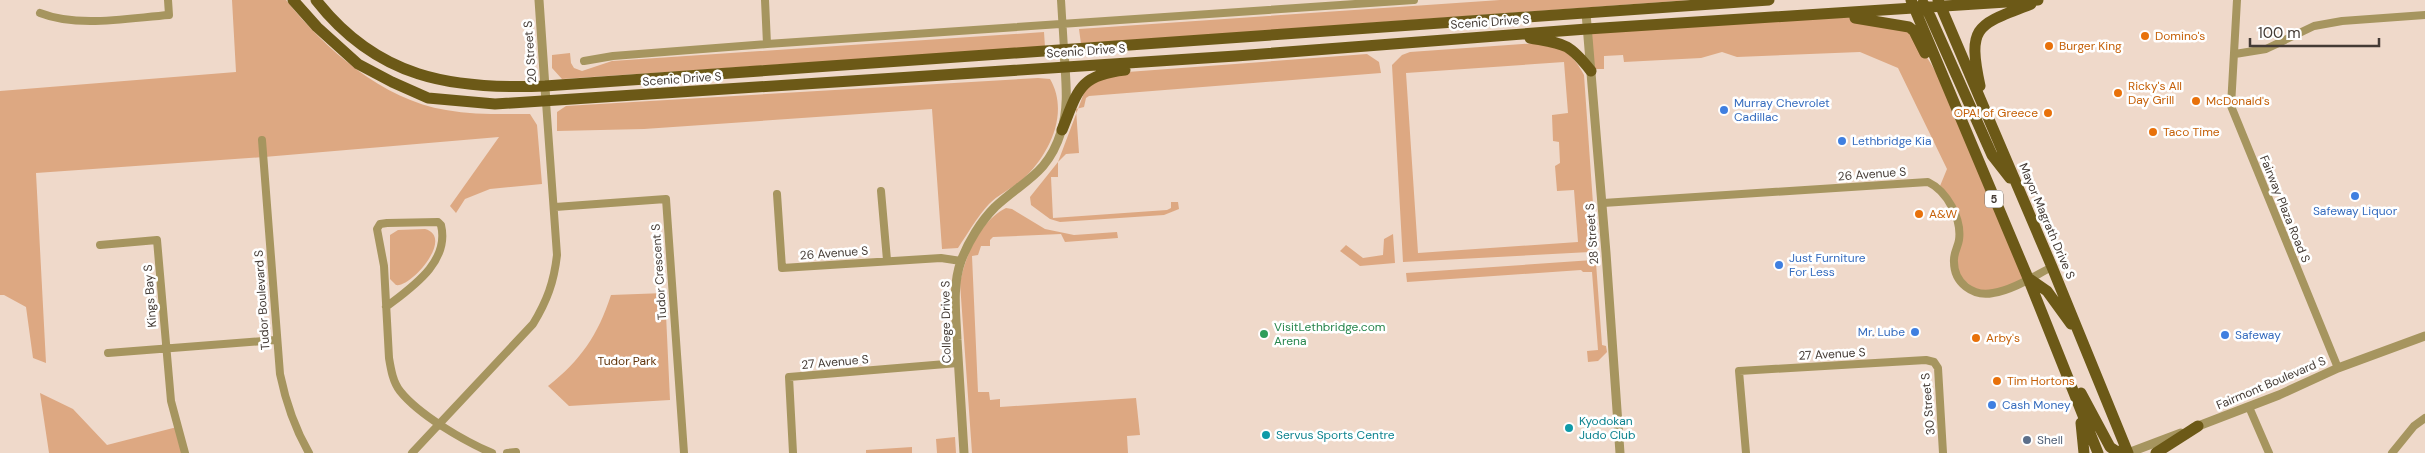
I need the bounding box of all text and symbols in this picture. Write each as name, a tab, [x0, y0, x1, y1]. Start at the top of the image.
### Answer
street label: Scenic Drive S	[1450, 11, 1530, 33]
scale bar	[2250, 15, 2379, 47]
street label: 20 Street S	[520, 20, 540, 84]
text: 100 m	[2258, 23, 2301, 43]
place label: Domino's	[2155, 28, 2205, 44]
marker: Domino's	[2139, 30, 2151, 42]
place label: Burger King	[2059, 38, 2122, 54]
street label: Scenic Drive S	[1046, 40, 1126, 62]
marker: Burger King	[2043, 40, 2055, 52]
street label: Scenic Drive S	[642, 68, 722, 90]
place label: Ricky's All Day Grill	[2128, 78, 2182, 108]
marker: Ricky's All Day Grill	[2112, 87, 2124, 99]
place label: McDonald's	[2206, 93, 2270, 109]
place label: Murray Chevrolet Cadillac	[1734, 95, 1830, 125]
marker: McDonald's	[2190, 95, 2202, 107]
marker: Murray Chevrolet Cadillac	[1718, 104, 1730, 116]
place label: OPA! of Greece	[1954, 105, 2038, 121]
marker: OPA! of Greece	[2042, 107, 2054, 119]
place label: Taco Time	[2163, 124, 2220, 140]
marker: Taco Time	[2147, 126, 2159, 138]
place label: Lethbridge Kia	[1852, 133, 1932, 149]
marker: Lethbridge Kia	[1836, 135, 1848, 147]
street label: Fairway Plaza Road S	[2256, 153, 2314, 265]
street label: Mayor Magrath Drive S	[2015, 160, 2079, 282]
street label: 26 Avenue S	[1837, 164, 1907, 184]
road number: 5	[1985, 190, 2003, 208]
marker: Safeway Liquor	[2349, 190, 2361, 202]
street label: 28 Street S	[1582, 203, 1602, 265]
place label: Safeway Liquor	[2313, 203, 2398, 219]
place label: A&W	[1929, 206, 1957, 222]
marker: A&W	[1913, 208, 1925, 220]
street label: Tudor Crescent S	[648, 223, 670, 321]
street label: 26 Avenue S	[799, 243, 869, 263]
street label: Tudor Boulevard S	[251, 249, 273, 351]
place label: Just Furniture For Less	[1789, 250, 1866, 280]
marker: Just Furniture For Less	[1773, 259, 1785, 271]
street label: Kings Bay S	[140, 264, 160, 328]
street label: College Drive S	[937, 280, 955, 364]
place label: VisitLethbridge.com Arena	[1274, 319, 1385, 349]
place label: Mr. Lube	[1858, 324, 1905, 340]
marker: Mr. Lube	[1909, 326, 1921, 338]
place label: Safeway	[2235, 327, 2281, 343]
marker: VisitLethbridge.com Arena	[1258, 328, 1270, 340]
marker: Safeway	[2219, 329, 2231, 341]
place label: Arby's	[1986, 330, 2020, 346]
marker: Arby's	[1970, 332, 1982, 344]
street label: 27 Avenue S	[1798, 344, 1866, 364]
street label: 27 Avenue S	[801, 351, 869, 373]
park label: Tudor Park	[598, 353, 656, 369]
street label: Fairmont Boulevard S	[2214, 353, 2328, 413]
street label: 30 Street S	[1917, 372, 1939, 436]
place label: Tim Hortons	[2007, 373, 2075, 389]
marker: Tim Hortons	[1991, 375, 2003, 387]
place label: Cash Money	[2002, 397, 2071, 413]
marker: Cash Money	[1986, 399, 1998, 411]
place label: Kyodokan Judo Club	[1579, 413, 1635, 443]
marker: Kyodokan Judo Club	[1563, 422, 1575, 434]
place label: Servus Sports Centre	[1276, 427, 1395, 443]
marker: Servus Sports Centre	[1260, 429, 1272, 441]
place label: Shell	[2037, 432, 2063, 448]
marker: Shell	[2021, 434, 2033, 446]

